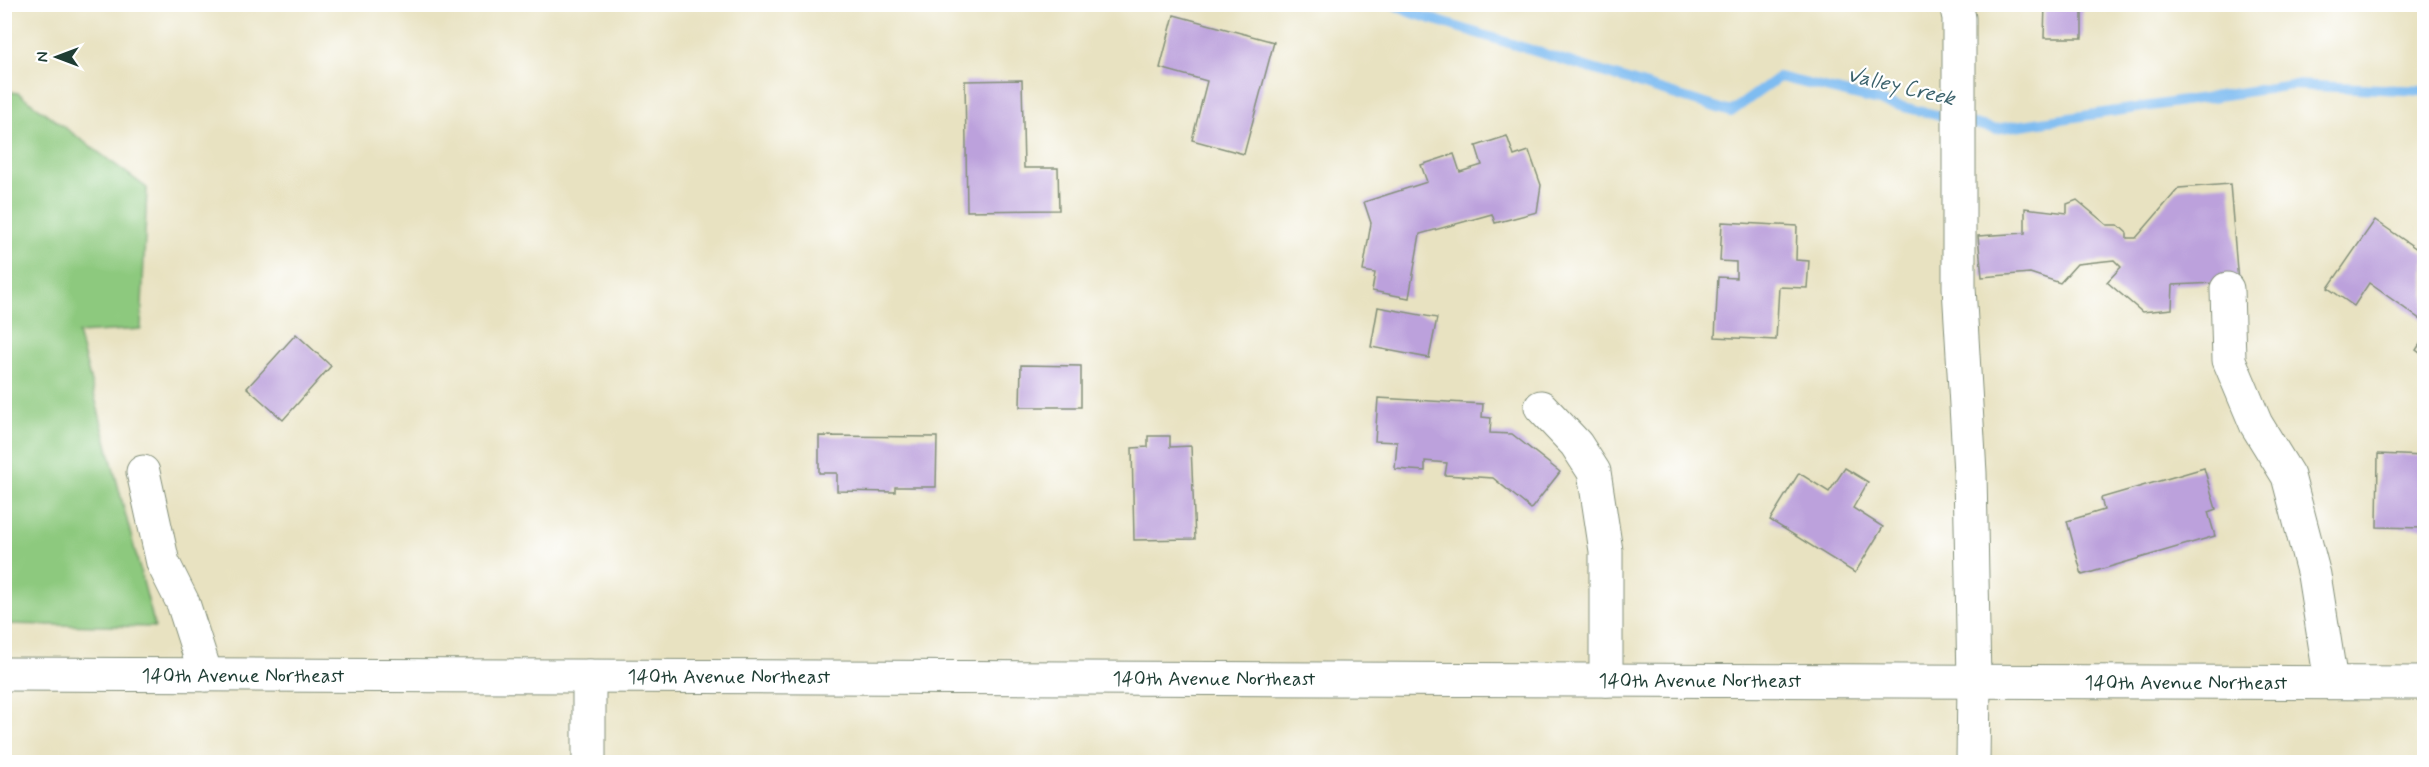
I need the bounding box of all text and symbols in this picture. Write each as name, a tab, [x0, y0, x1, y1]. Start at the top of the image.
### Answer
north arrow	[27, 27, 87, 87]
text: N	[33, 52, 54, 62]
water label: Valley Creek	[1844, 61, 1959, 113]
street label: 140th Avenue Northeast	[142, 663, 345, 690]
street label: 140th Avenue Northeast	[628, 664, 831, 691]
street label: 140th Avenue Northeast	[1113, 666, 1316, 693]
street label: 140th Avenue Northeast	[1599, 668, 1802, 695]
street label: 140th Avenue Northeast	[2085, 670, 2288, 697]

